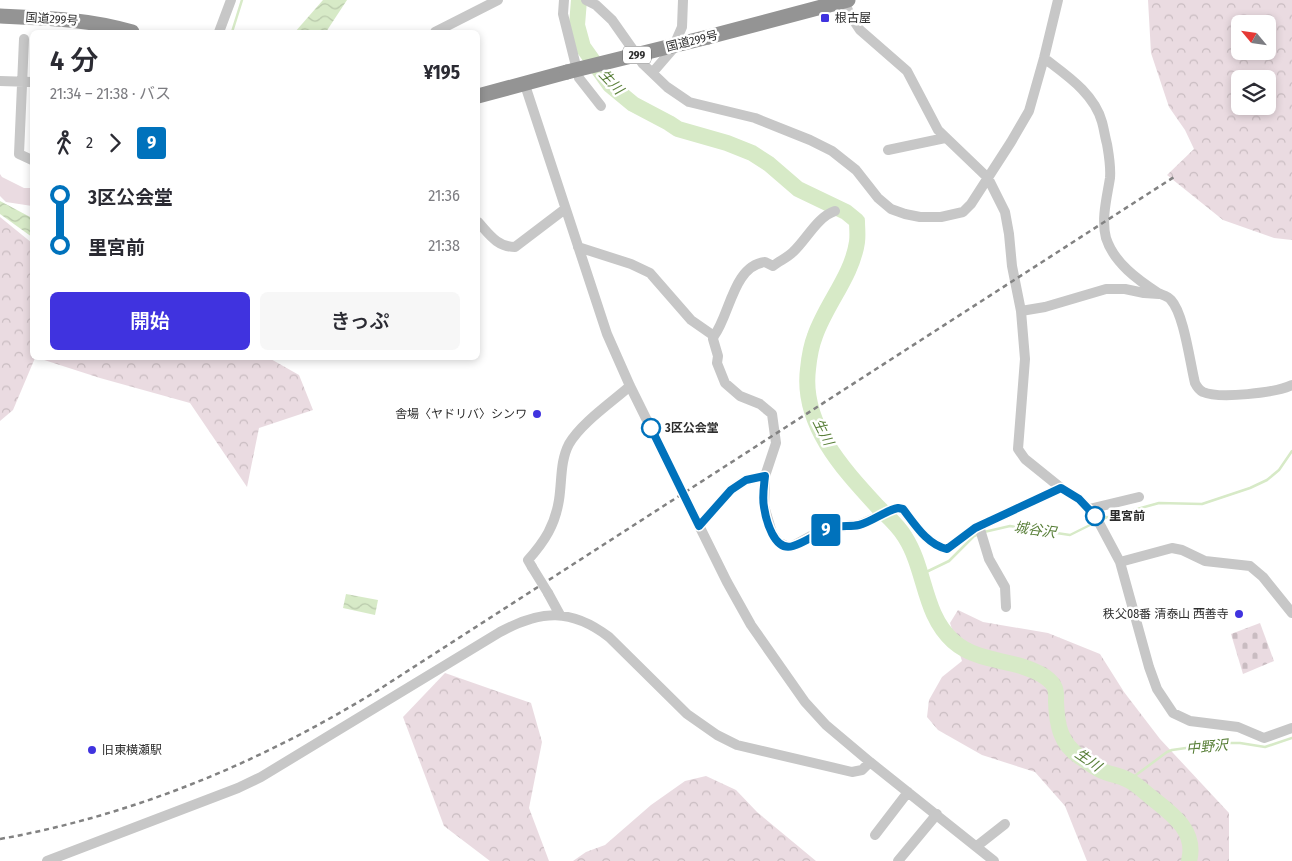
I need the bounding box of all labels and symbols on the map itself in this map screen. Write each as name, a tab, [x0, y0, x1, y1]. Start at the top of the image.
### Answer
street label: 国道299号	[25, 10, 79, 28]
place label: 根古屋	[835, 11, 871, 25]
marker: 根古屋	[819, 12, 831, 24]
north arrow	[1231, 15, 1276, 60]
street label: 国道299号	[665, 28, 719, 54]
road number: 299	[623, 46, 651, 64]
water label: 生川	[595, 66, 628, 99]
place label: 舎場〈ヤドリバ〉シンワ	[395, 407, 527, 421]
marker: 舎場〈ヤドリバ〉シンワ	[531, 408, 543, 420]
water label: 生川	[809, 416, 838, 450]
marker: 3区公会堂	[641, 418, 661, 438]
place label: 3区公会堂	[664, 421, 719, 435]
marker: 里宮前	[1085, 506, 1105, 526]
place label: 里宮前	[1109, 509, 1145, 523]
line badge: 9	[810, 514, 842, 546]
water label: 城谷沢	[1013, 519, 1059, 542]
place label: 秩父08番 清泰山 西善寺	[1103, 607, 1229, 621]
marker: 秩父08番 清泰山 西善寺	[1233, 608, 1245, 620]
water label: 中野沢	[1185, 737, 1231, 757]
place label: 旧東横瀬駅	[102, 743, 162, 757]
marker: 旧東横瀬駅	[86, 744, 98, 756]
water label: 生川	[1072, 745, 1106, 776]

